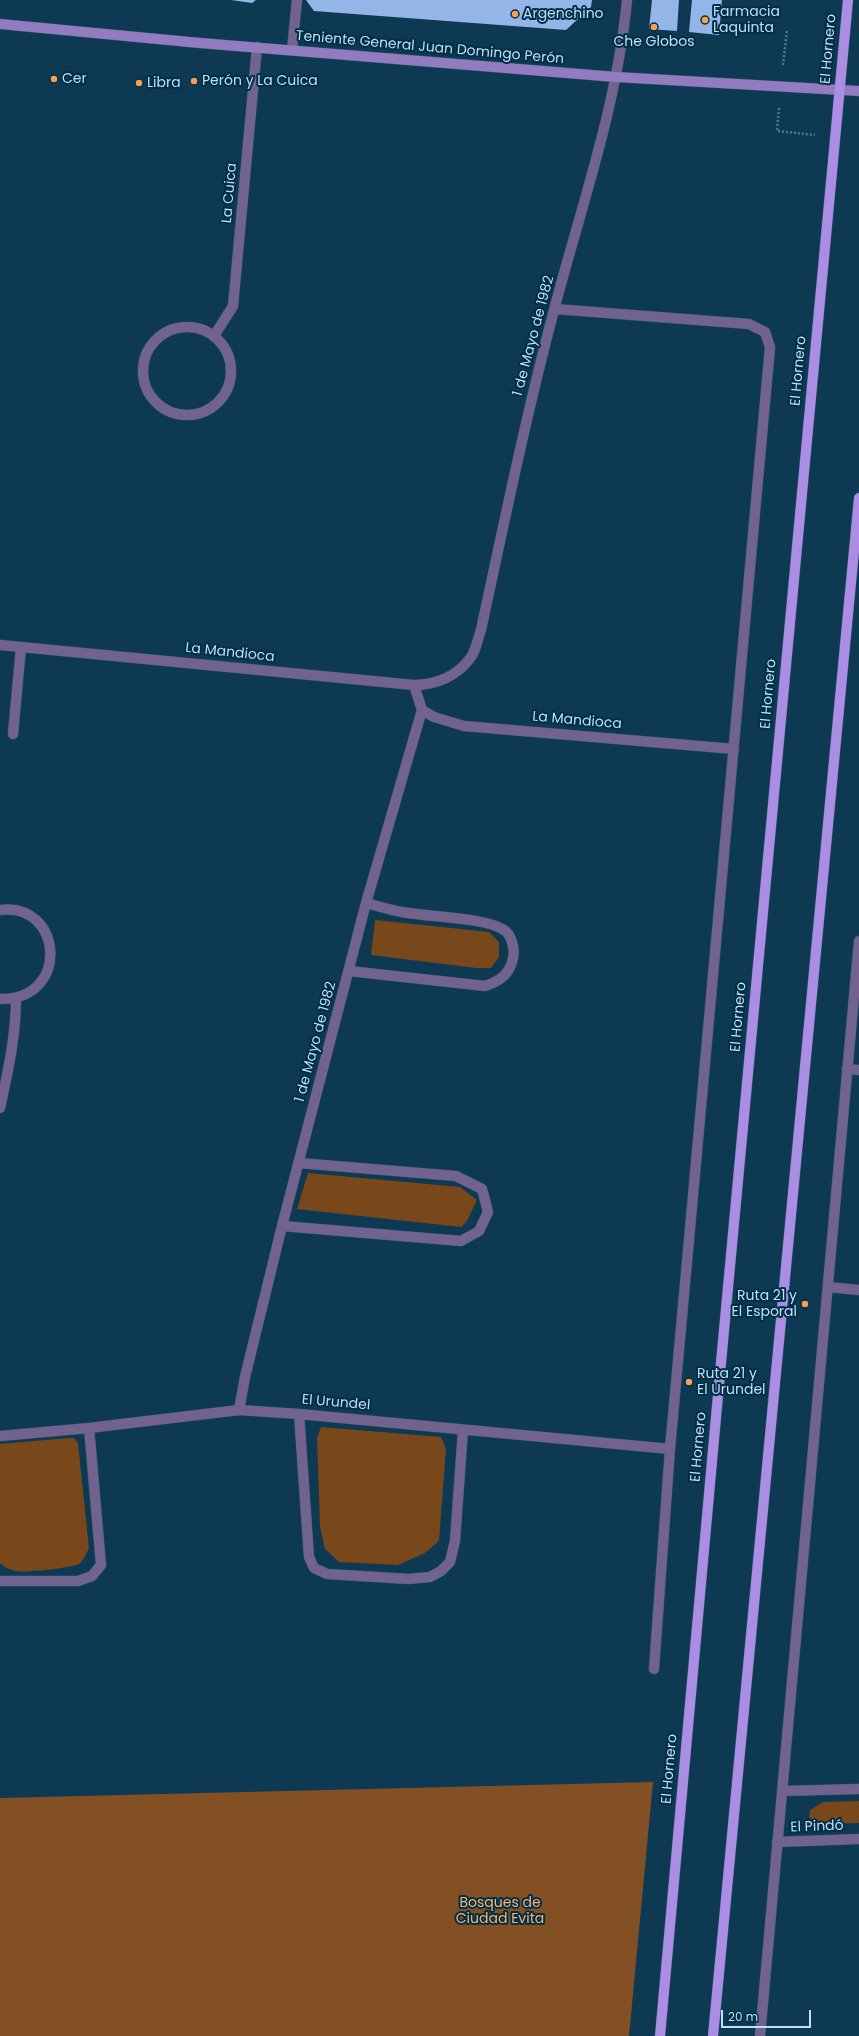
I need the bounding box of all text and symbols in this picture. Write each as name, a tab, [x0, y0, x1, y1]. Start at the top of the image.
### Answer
place label: Farmacia Laquinta	[713, 4, 780, 36]
place label: Argenchino	[523, 6, 604, 22]
marker: Argenchino	[510, 9, 520, 19]
street label: El Hornero	[818, 13, 840, 85]
marker: Farmacia Laquinta	[700, 15, 710, 25]
marker: Che Globos	[649, 22, 659, 32]
street label: Teniente General Juan Domingo Perón	[295, 28, 565, 68]
place label: Che Globos	[613, 34, 695, 50]
place label: Cer	[62, 71, 87, 87]
place label: Perón y La Cuica	[202, 73, 318, 89]
marker: Cer	[49, 74, 59, 84]
place label: Libra	[147, 75, 181, 91]
marker: Perón y La Cuica	[189, 76, 199, 86]
marker: Libra	[134, 78, 144, 88]
street label: La Cuica	[219, 162, 241, 224]
street label: 1 de Mayo de 1982	[510, 274, 558, 398]
street label: El Hornero	[788, 335, 810, 407]
street label: La Mandioca	[185, 640, 275, 666]
street label: El Hornero	[758, 658, 780, 730]
street label: La Mandioca	[532, 709, 622, 733]
street label: 1 de Mayo de 1982	[292, 980, 340, 1104]
street label: El Hornero	[728, 981, 750, 1053]
place label: Ruta 21 y El Esporal	[732, 1288, 797, 1320]
marker: Ruta 21 y El Esporal	[800, 1299, 810, 1309]
place label: Ruta 21 y El Urundel	[697, 1366, 766, 1398]
marker: Ruta 21 y El Urundel	[684, 1377, 694, 1387]
street label: El Urundel	[301, 1392, 371, 1414]
street label: El Hornero	[688, 1411, 710, 1483]
street label: El Hornero	[659, 1733, 681, 1805]
street label: El Pindó	[790, 1818, 844, 1836]
park label: Bosques de Ciudad Evita	[456, 1895, 544, 1928]
scale bar	[723, 2002, 813, 2028]
text: 20 m	[728, 2008, 758, 2025]

